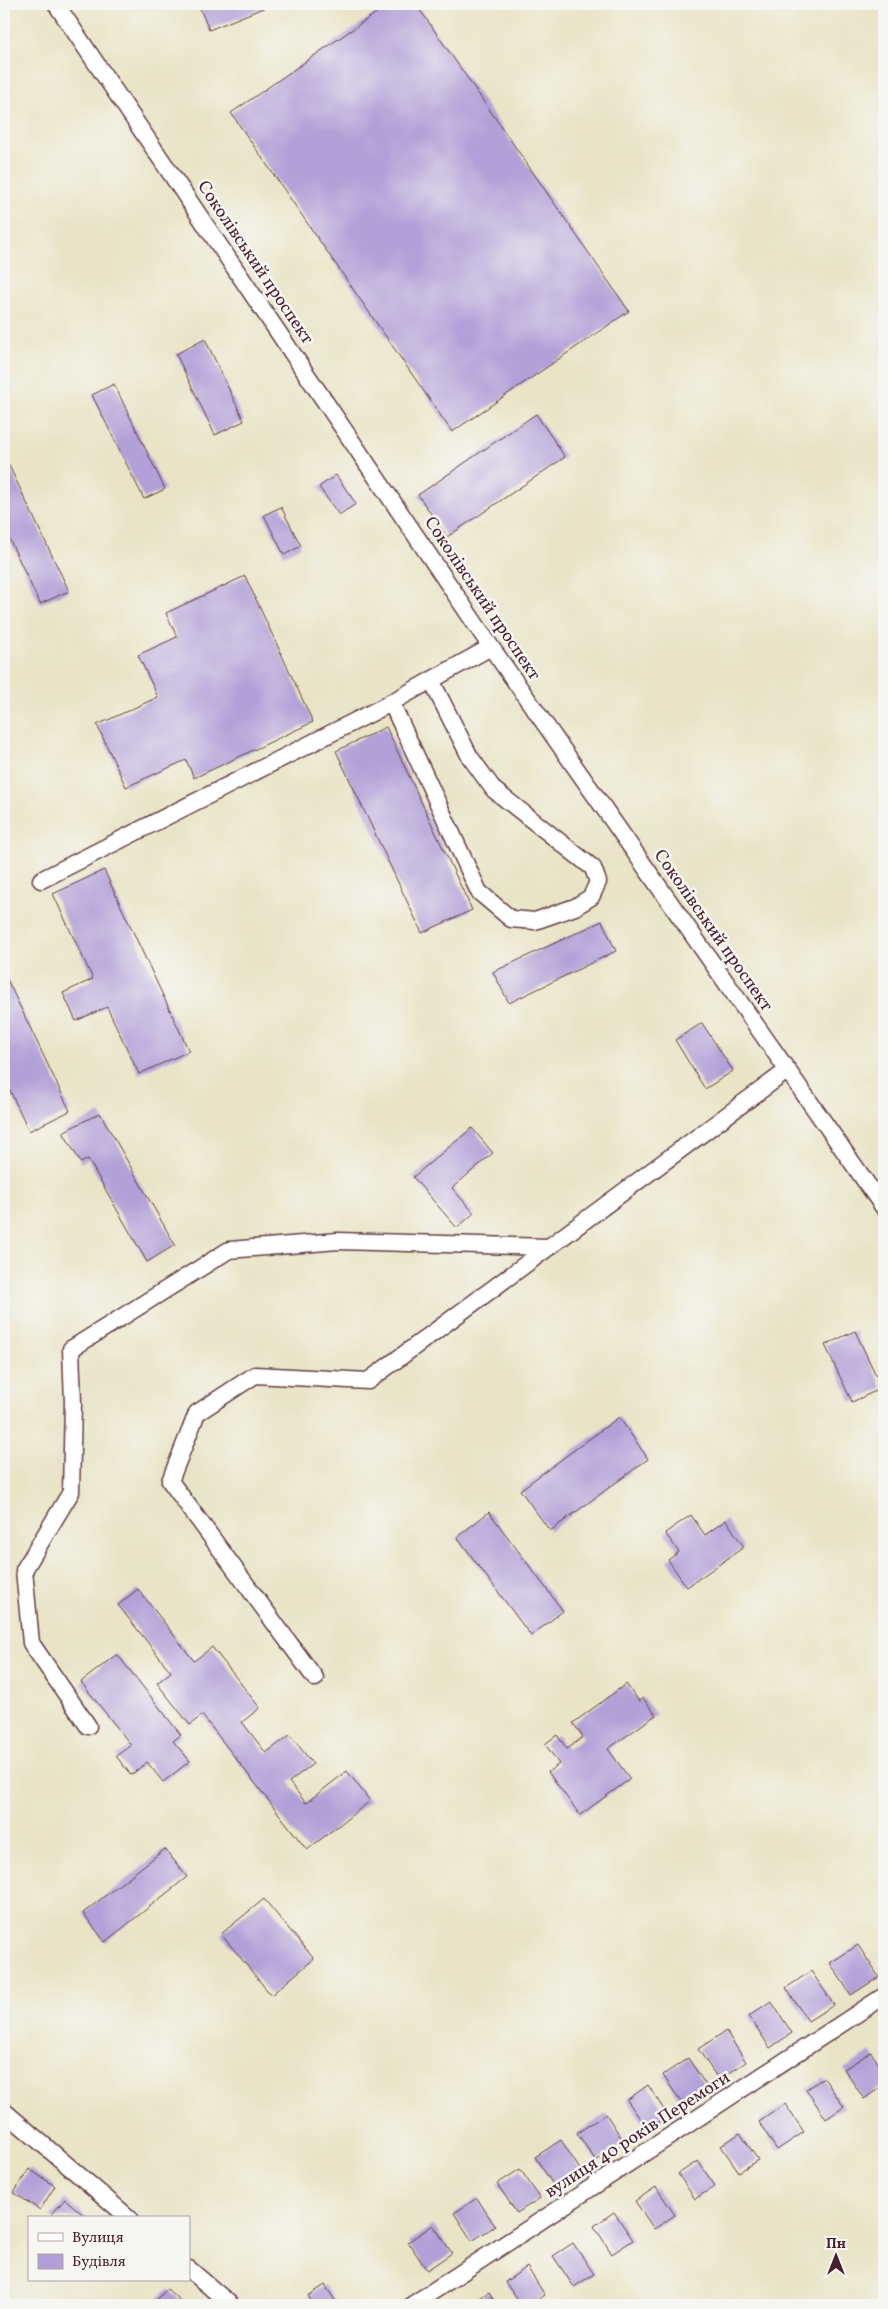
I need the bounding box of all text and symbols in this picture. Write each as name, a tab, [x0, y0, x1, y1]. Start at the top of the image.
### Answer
street label: Соколівський проспект	[191, 176, 319, 350]
street label: Соколівський проспект	[418, 512, 546, 686]
street label: Соколівський проспект	[647, 845, 778, 1017]
street label: вулиця 40 років Перемоги	[540, 2066, 735, 2205]
legend	[28, 2216, 190, 2282]
text: Вулиця	[72, 2228, 124, 2249]
north arrow	[810, 2232, 860, 2282]
text: Пн	[826, 2235, 846, 2254]
text: Будівля	[72, 2252, 126, 2273]

